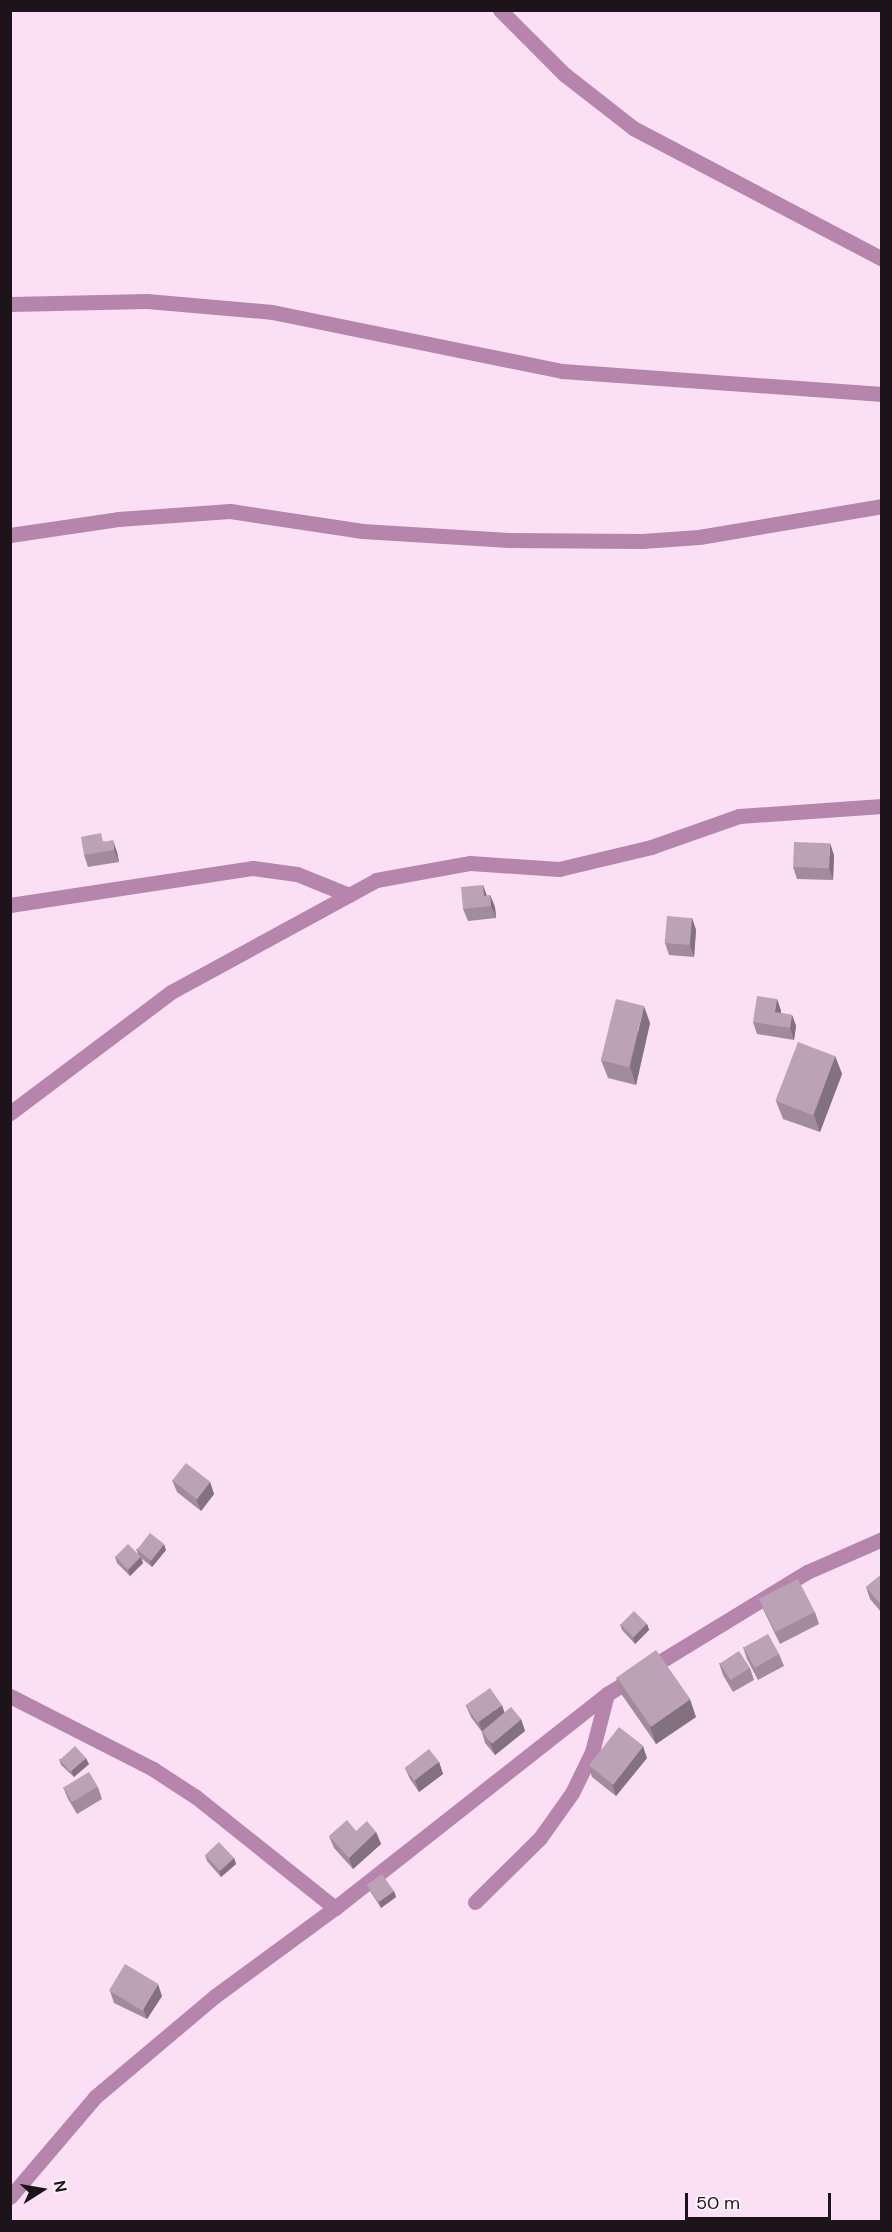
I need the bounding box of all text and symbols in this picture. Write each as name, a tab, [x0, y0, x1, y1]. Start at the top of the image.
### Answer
north arrow	[12, 2160, 72, 2220]
text: N	[49, 2179, 72, 2194]
scale bar	[688, 2181, 834, 2219]
text: 50 m	[696, 2191, 740, 2215]

